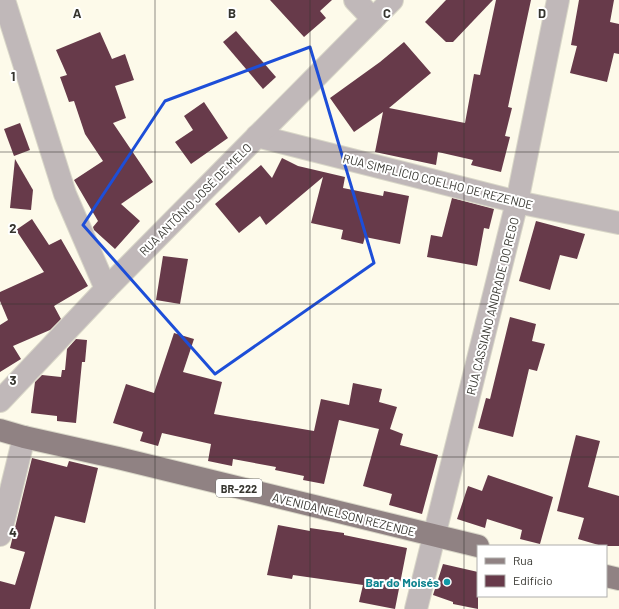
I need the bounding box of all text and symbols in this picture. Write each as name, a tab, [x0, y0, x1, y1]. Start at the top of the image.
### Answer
text: A	[73, 5, 82, 21]
text: B	[228, 5, 236, 21]
text: C	[383, 5, 391, 21]
text: D	[538, 5, 546, 21]
text: 1	[11, 68, 15, 84]
street label: RUA ANTÔNIO JOSÉ DE MELO	[136, 140, 254, 258]
street label: RUA SIMPLÍCIO COELHO DE REZENDE	[342, 151, 534, 211]
street label: RUA CASSIANO ANDRADE DO REGO	[463, 216, 521, 396]
text: 2	[9, 220, 17, 236]
text: 3	[9, 372, 17, 388]
road number: BR-222	[216, 479, 262, 497]
street label: AVENIDA NELSON REZENDE	[271, 489, 417, 539]
text: 4	[9, 524, 17, 540]
legend	[477, 545, 607, 597]
text: Rua	[513, 553, 533, 567]
text: Edifício	[513, 573, 553, 587]
place label: Bar do Moisés	[366, 575, 439, 589]
marker: Bar do Moisés	[442, 577, 452, 587]

